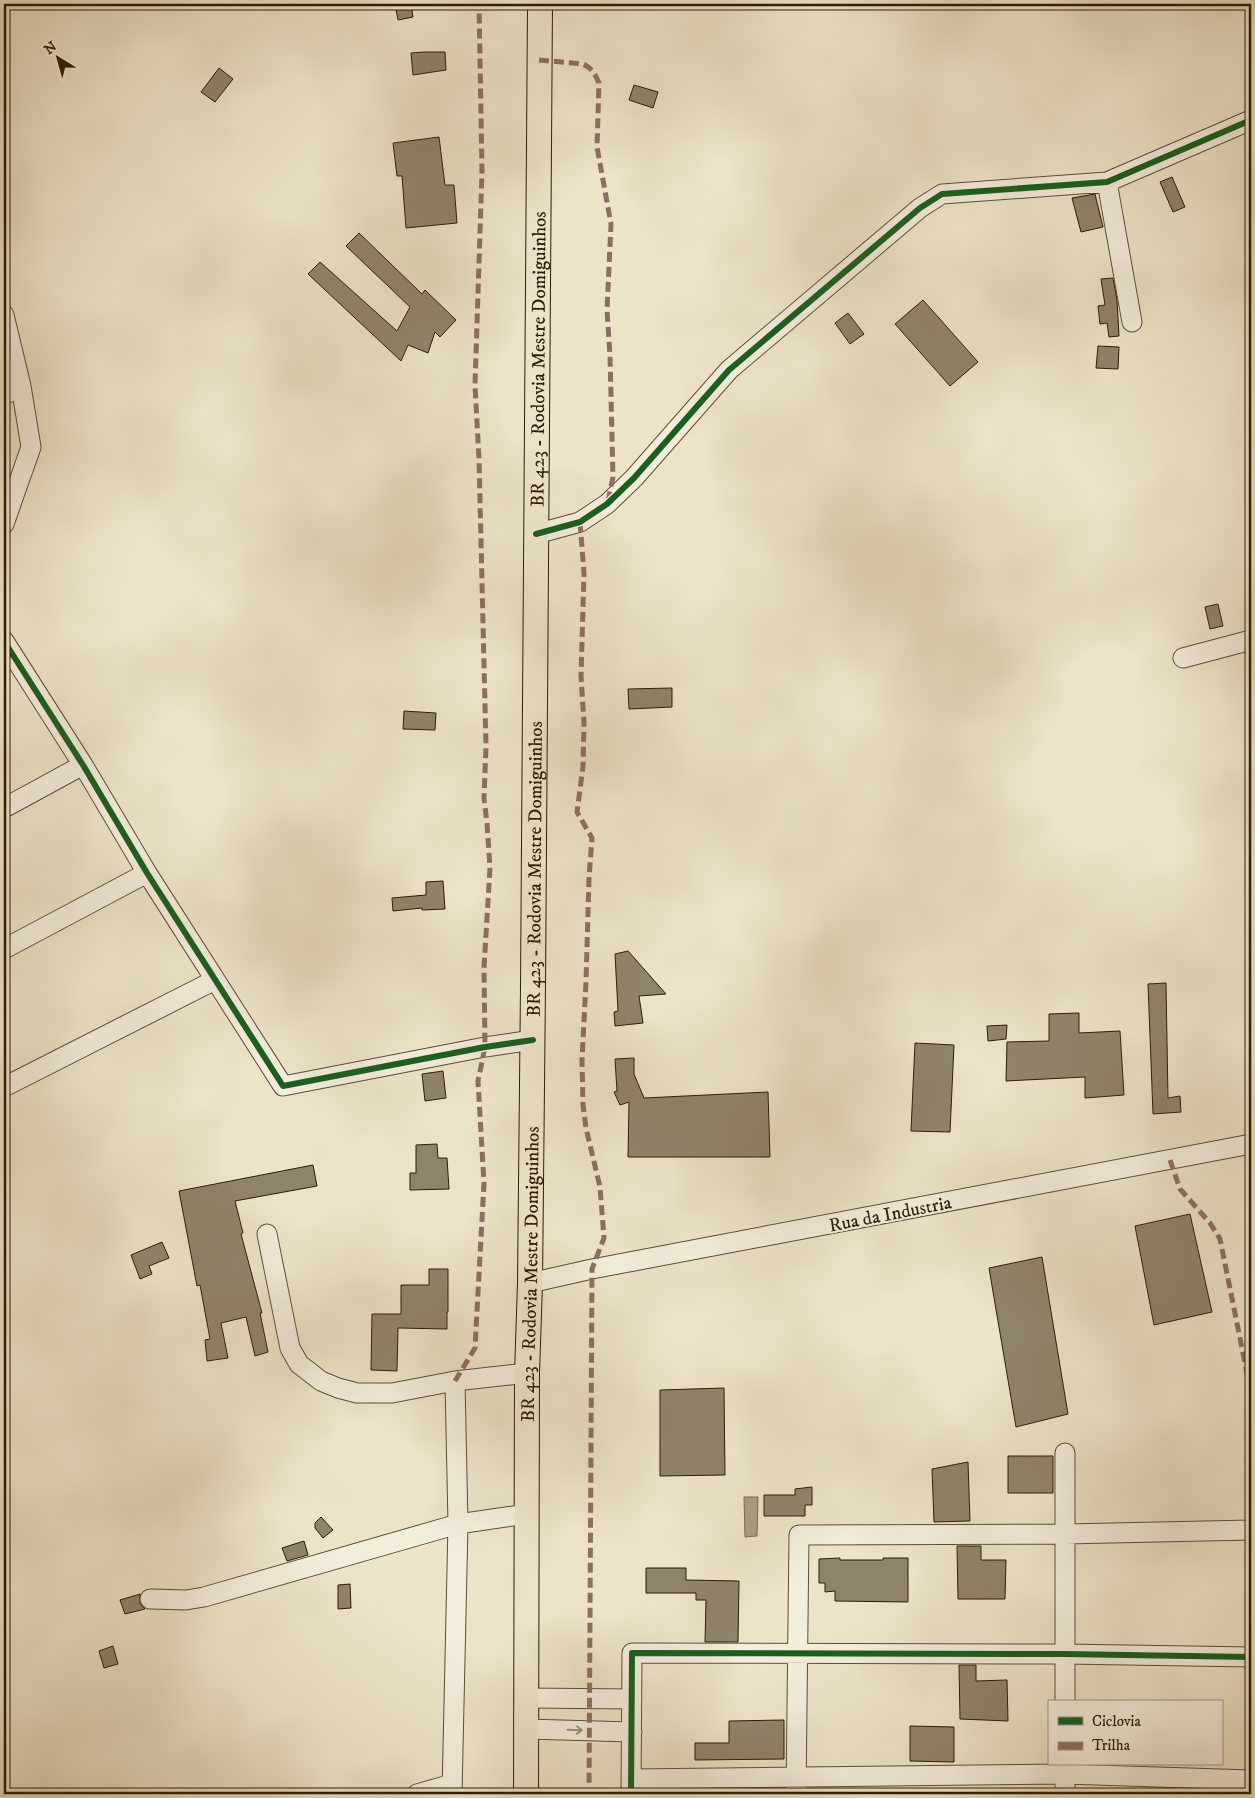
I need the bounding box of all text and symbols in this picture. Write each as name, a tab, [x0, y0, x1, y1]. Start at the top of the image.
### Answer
north arrow	[32, 32, 82, 82]
text: N	[41, 37, 61, 59]
street label: BR 423 - Rodovia Mestre Domiguinhos	[526, 211, 552, 507]
street label: BR 423 - Rodovia Mestre Domiguinhos	[523, 721, 548, 1017]
street label: BR 423 - Rodovia Mestre Domiguinhos	[517, 1126, 545, 1422]
street label: Rua da Industria	[827, 1191, 954, 1238]
legend	[1048, 1700, 1222, 1766]
text: Ciclovia	[1092, 1712, 1141, 1731]
one-way arrow	[567, 1726, 583, 1735]
text: Trilha	[1092, 1736, 1131, 1755]

